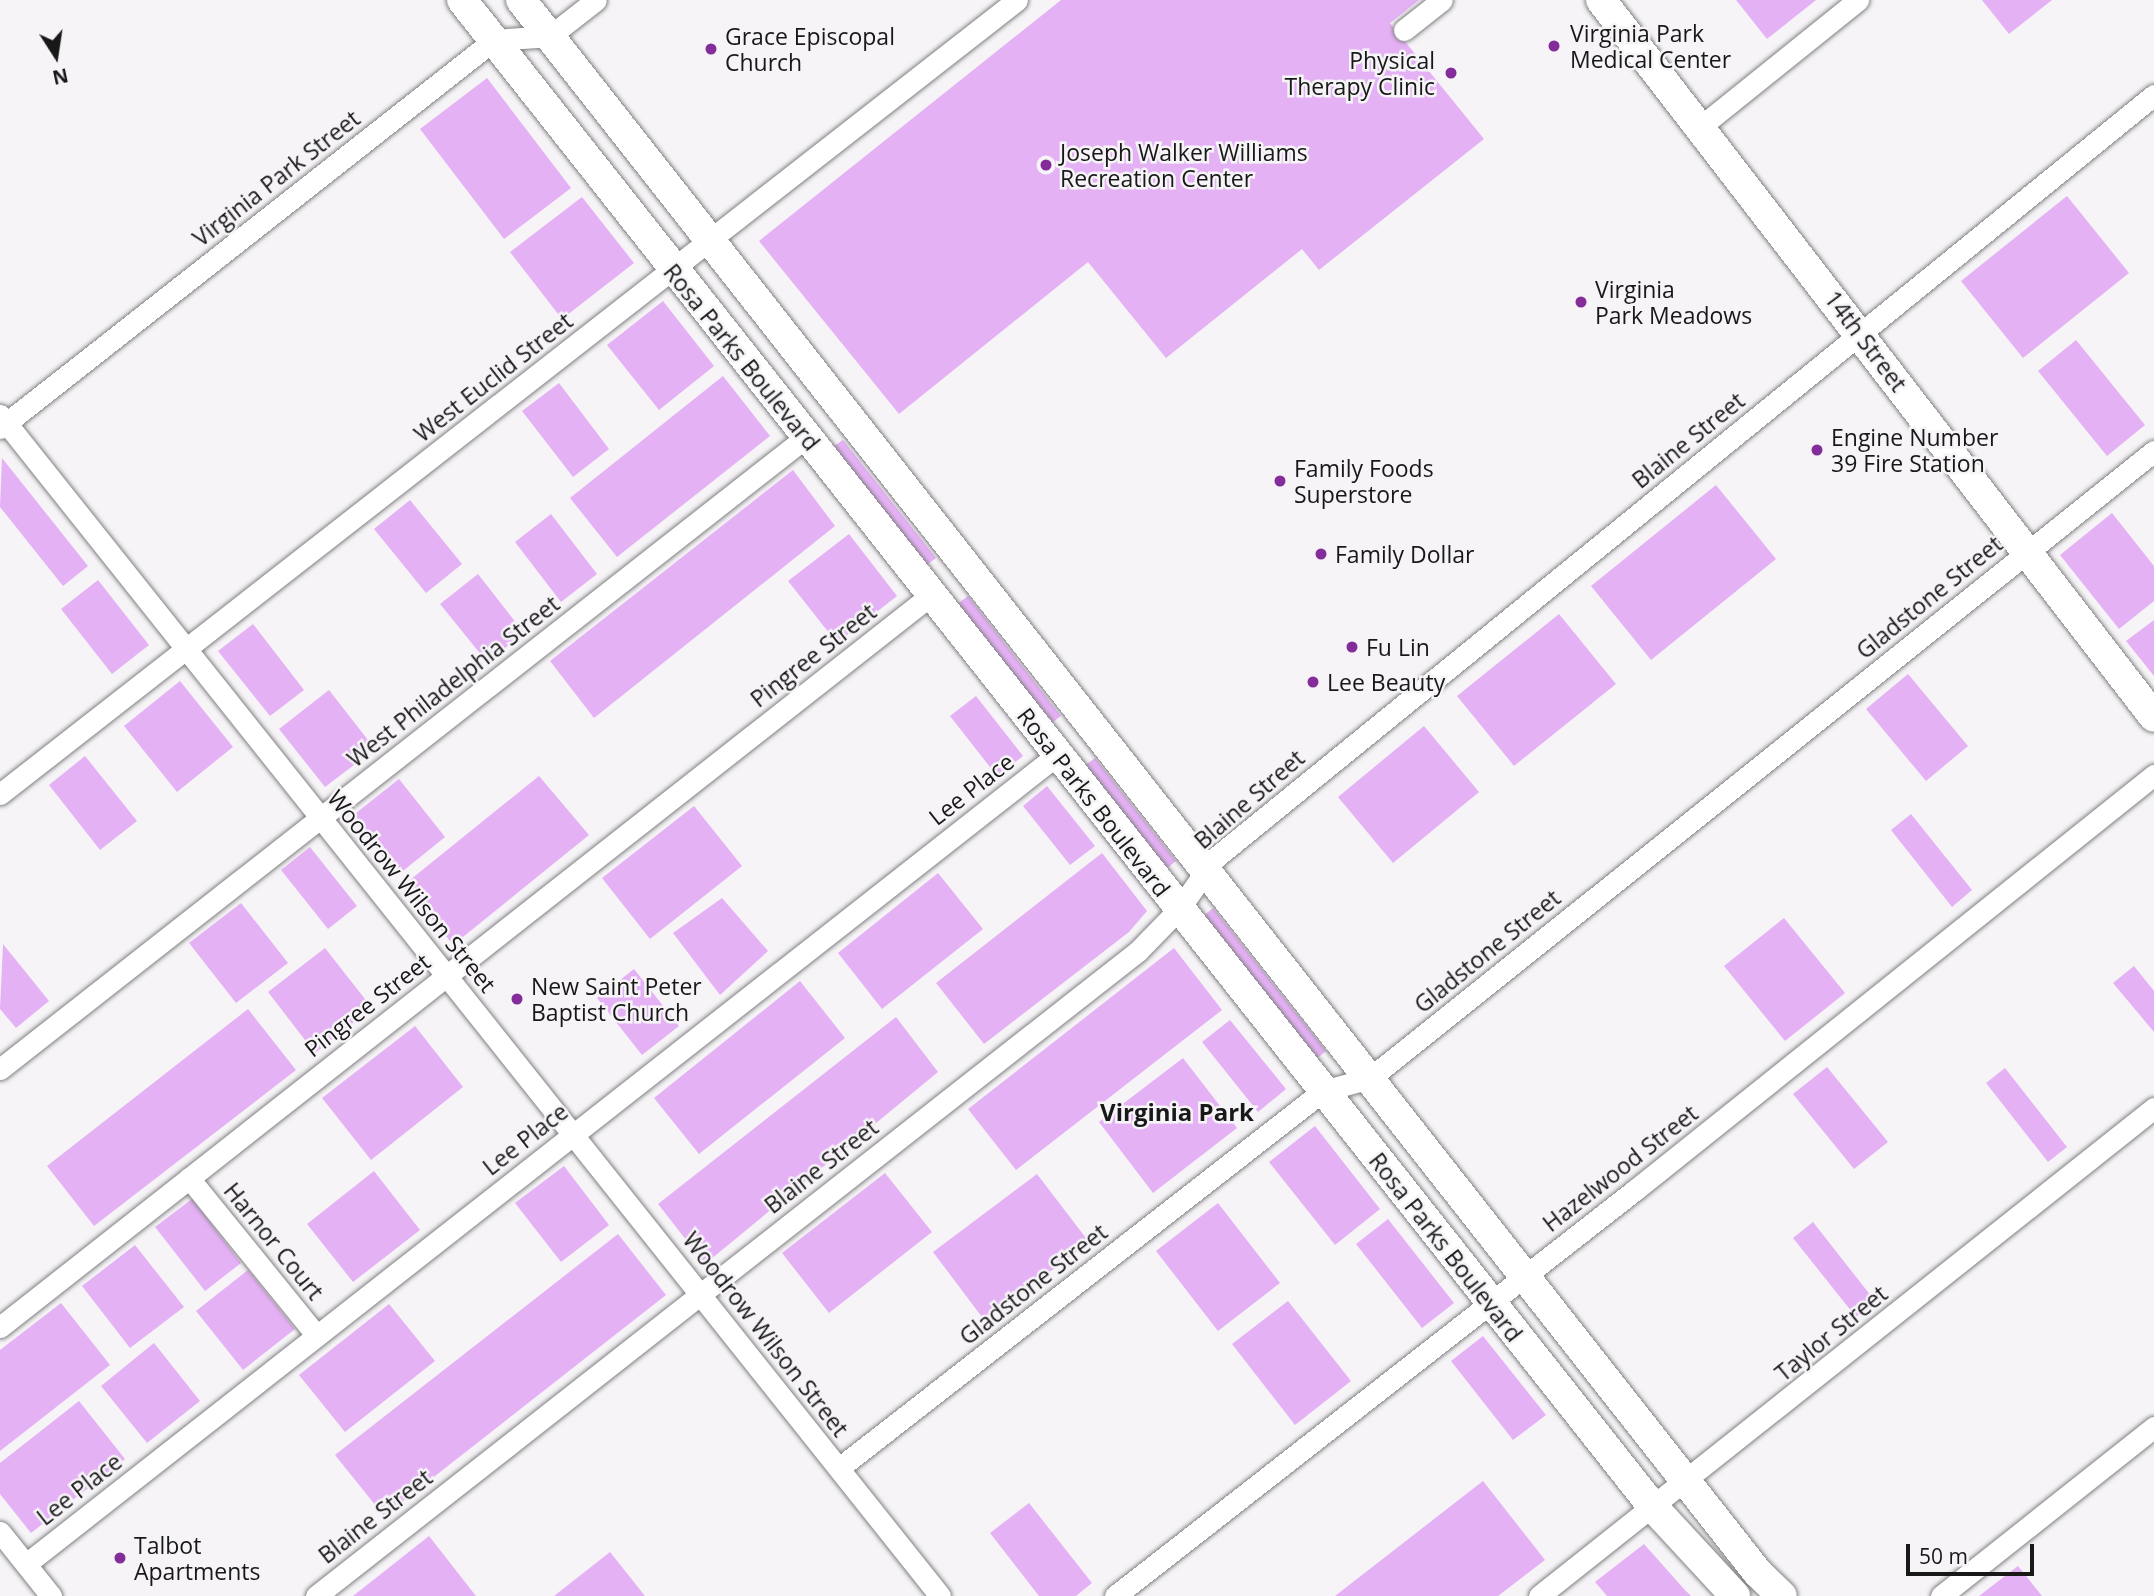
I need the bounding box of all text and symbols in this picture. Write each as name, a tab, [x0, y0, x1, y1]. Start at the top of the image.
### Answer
place label: Virginia Park Medical Center	[1570, 19, 1731, 73]
north arrow	[21, 21, 91, 91]
place label: Grace Episcopal Church	[725, 22, 895, 76]
marker: Virginia Park Medical Center	[1544, 36, 1564, 56]
marker: Grace Episcopal Church	[703, 41, 719, 57]
place label: Physical Therapy Clinic	[1285, 46, 1435, 100]
text: N	[50, 62, 71, 91]
marker: Physical Therapy Clinic	[1441, 63, 1461, 83]
street label: Virginia Park Street	[187, 104, 365, 252]
place label: Joseph Walker Williams Recreation Center	[1060, 138, 1308, 192]
marker: Joseph Walker Williams Recreation Center	[1038, 157, 1054, 173]
street label: Rosa Parks Boulevard	[658, 258, 826, 456]
place label: Virginia Park Meadows	[1595, 275, 1752, 329]
street label: 14th Street	[1819, 285, 1913, 397]
marker: Virginia Park Meadows	[1573, 294, 1589, 310]
street label: West Euclid Street	[408, 307, 578, 447]
street label: Blaine Street	[1626, 386, 1750, 494]
place label: Engine Number 39 Fire Station	[1831, 423, 1998, 477]
marker: Engine Number 39 Fire Station	[1809, 442, 1825, 458]
place label: Family Foods Superstore	[1294, 454, 1434, 508]
marker: Family Foods Superstore	[1272, 473, 1288, 489]
street label: Gladstone Street	[1851, 530, 2007, 664]
place label: Family Dollar	[1335, 540, 1474, 568]
marker: Family Dollar	[1313, 546, 1329, 562]
street label: West Philadelphia Street	[342, 590, 564, 772]
street label: Pingree Street	[745, 597, 881, 713]
place label: Fu Lin	[1366, 633, 1430, 661]
marker: Fu Lin	[1344, 639, 1360, 655]
place label: Lee Beauty	[1327, 668, 1445, 696]
marker: Lee Beauty	[1305, 674, 1321, 690]
street label: Rosa Parks Boulevard	[1012, 702, 1176, 902]
street label: Blaine Street	[1188, 744, 1310, 854]
street label: Lee Place	[923, 747, 1019, 831]
street label: Woodrow Wilson Street	[322, 784, 502, 998]
street label: Gladstone Street	[1409, 884, 1565, 1018]
street label: Pingree Street	[299, 947, 435, 1063]
place label: New Saint Peter Baptist Church	[531, 972, 702, 1026]
marker: New Saint Peter Baptist Church	[509, 991, 525, 1007]
street label: Lee Place	[477, 1097, 573, 1181]
district label: Virginia Park	[1100, 1098, 1254, 1126]
street label: Hazelwood Street	[1537, 1099, 1703, 1237]
street label: Blaine Street	[759, 1113, 883, 1219]
street label: Rosa Parks Boulevard	[1364, 1147, 1528, 1347]
street label: Harnor Court	[218, 1177, 330, 1305]
street label: Gladstone Street	[954, 1218, 1112, 1350]
street label: Woodrow Wilson Street	[678, 1226, 854, 1442]
street label: Taylor Street	[1769, 1279, 1893, 1387]
street label: Lee Place	[31, 1447, 127, 1531]
street label: Blaine Street	[313, 1463, 437, 1569]
scale bar	[1909, 1530, 2037, 1574]
place label: Talbot Apartments	[134, 1531, 260, 1585]
text: 50 m	[1919, 1542, 1968, 1570]
marker: Talbot Apartments	[112, 1550, 128, 1566]

